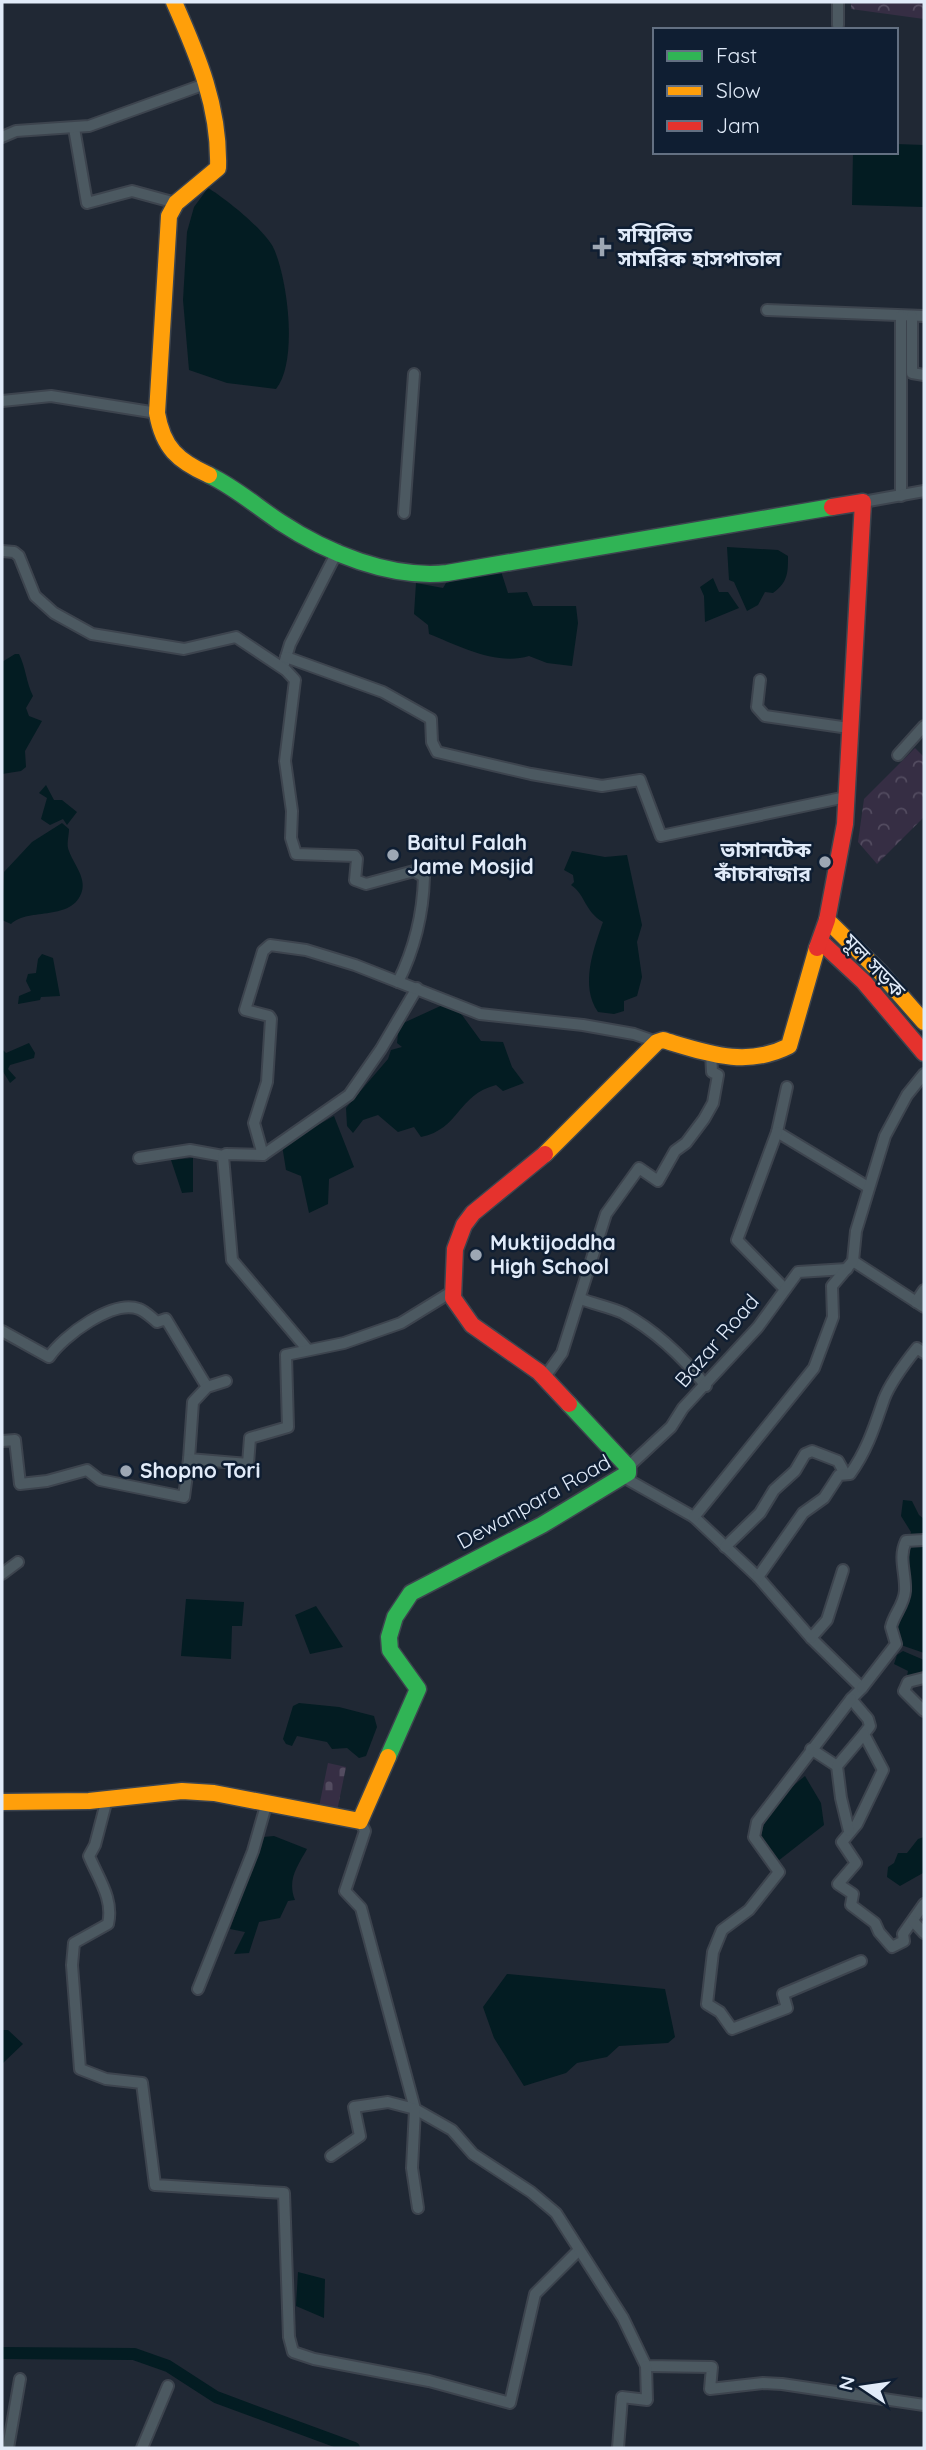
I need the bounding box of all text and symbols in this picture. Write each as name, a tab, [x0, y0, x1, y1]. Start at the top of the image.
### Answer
legend	[653, 28, 898, 154]
text: Fast	[716, 42, 757, 68]
text: Slow	[716, 77, 761, 103]
text: Jam	[716, 112, 760, 138]
place label: সম্মিলিত সামরিক হাসপাতাল	[617, 221, 782, 271]
marker: সম্মিলিত সামরিক হাসপাতাল	[592, 237, 612, 257]
place label: Baitul Falah Jame Mosjid	[407, 829, 534, 879]
place label: ভাসানটেক কাঁচাবাজার	[713, 836, 812, 886]
marker: Baitul Falah Jame Mosjid	[385, 847, 401, 863]
marker: ভাসানটেক কাঁচাবাজার	[817, 854, 833, 870]
street label: মূল সড়ক	[837, 927, 912, 1004]
place label: Muktijoddha High School	[490, 1229, 616, 1279]
marker: Muktijoddha High School	[468, 1247, 484, 1263]
street label: Bazar Road	[669, 1288, 764, 1392]
street label: Dewanpara Road	[452, 1448, 615, 1554]
place label: Shopno Tori	[140, 1457, 260, 1483]
marker: Shopno Tori	[118, 1463, 134, 1479]
north arrow	[828, 2352, 898, 2422]
text: N	[833, 2374, 860, 2393]

